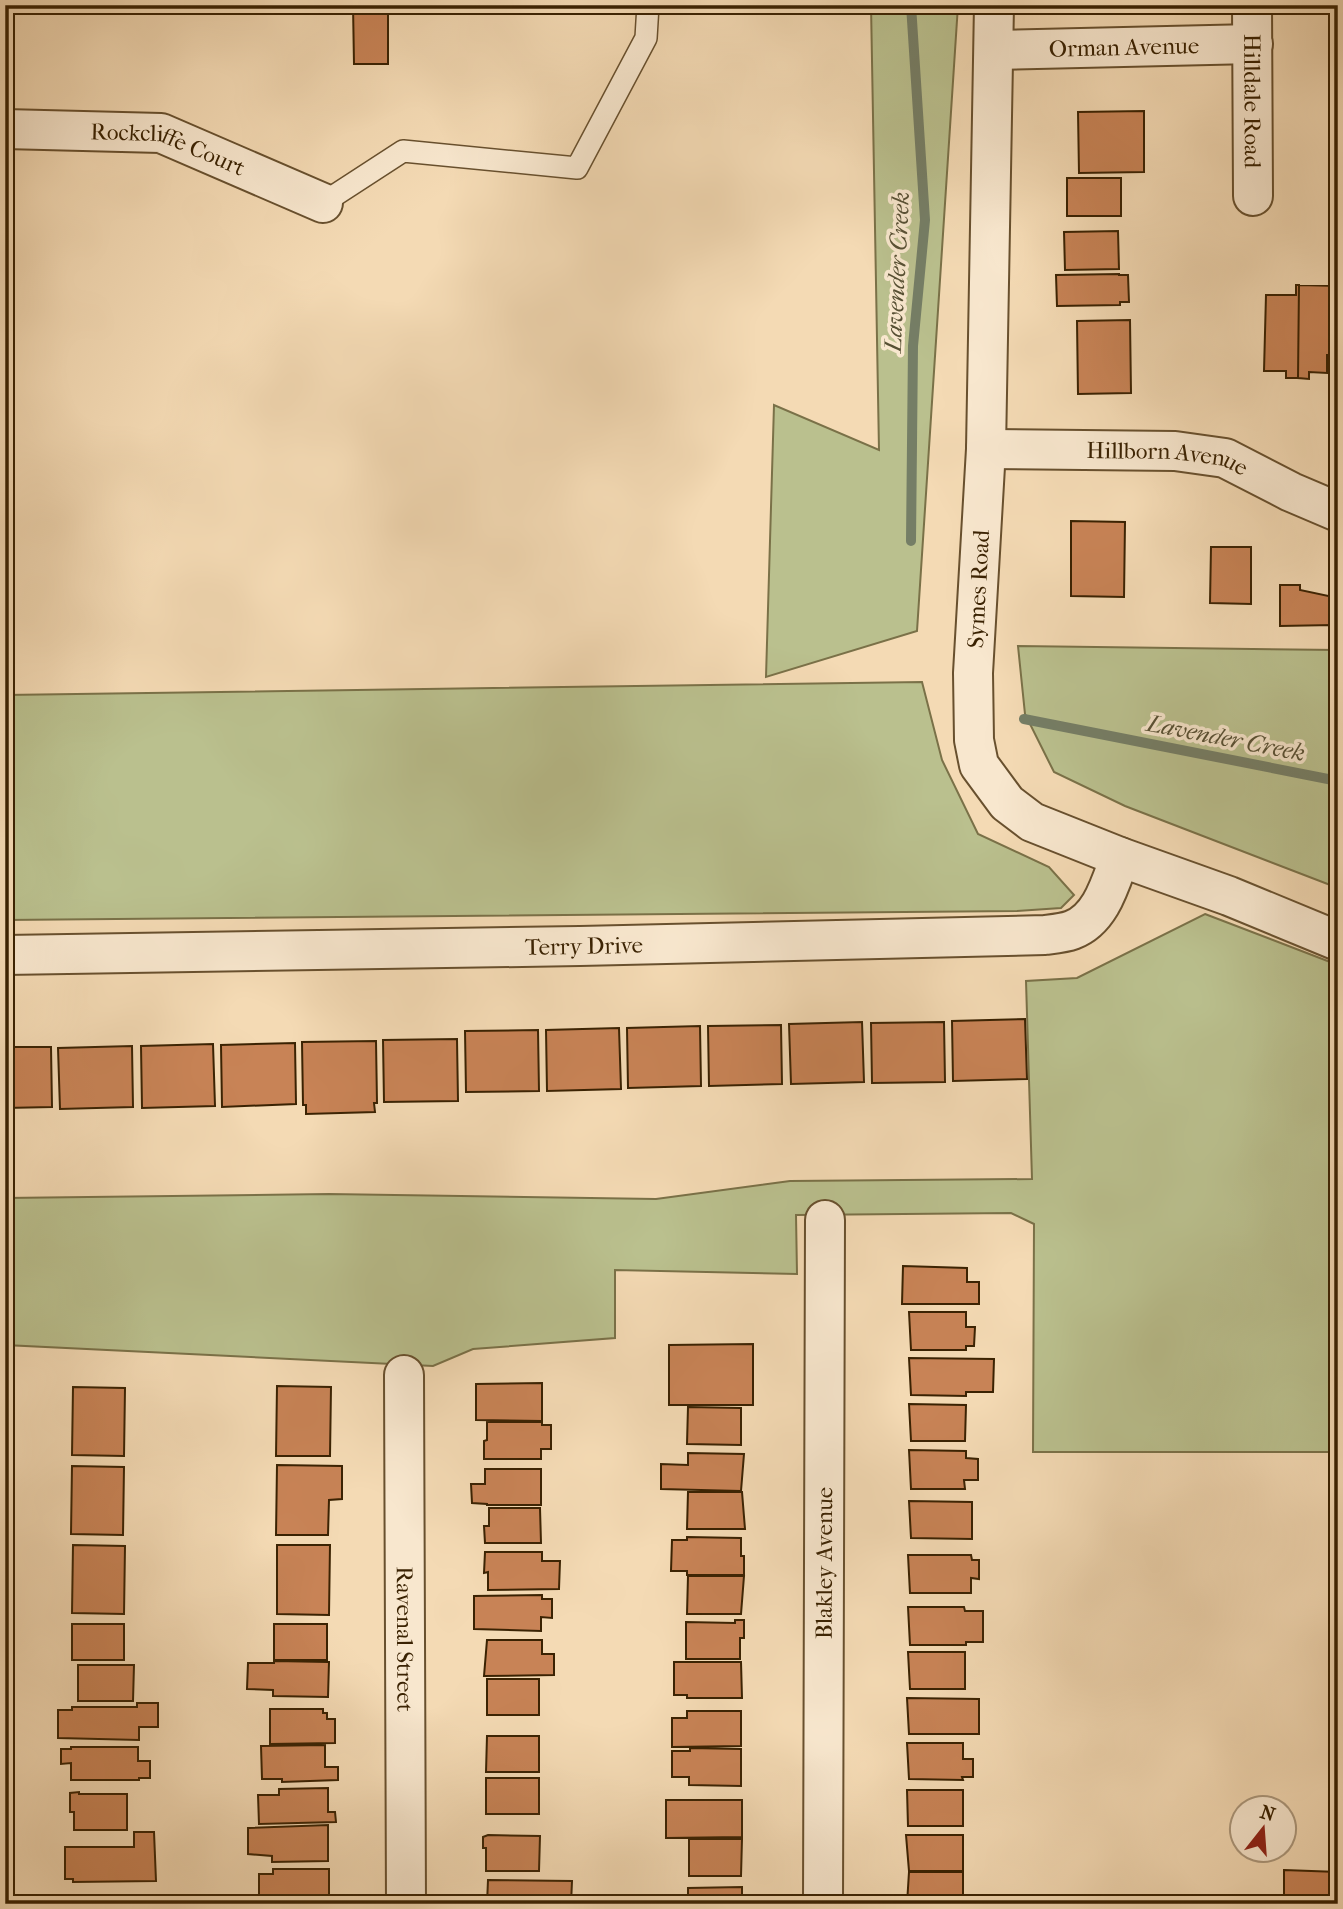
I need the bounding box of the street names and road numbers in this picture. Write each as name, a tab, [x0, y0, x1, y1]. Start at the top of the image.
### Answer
street label: Orman Avenue	[1048, 32, 1199, 63]
street label: Hilldale Road	[1238, 34, 1266, 169]
street label: Rockcliffe Court	[90, 118, 249, 182]
street label: Hillborn Avenue	[1086, 437, 1253, 482]
street label: Symes Road	[962, 529, 995, 649]
street label: Terry Drive	[525, 932, 643, 961]
street label: Blakley Avenue	[811, 1487, 838, 1639]
street label: Ravenal Street	[391, 1566, 418, 1712]

